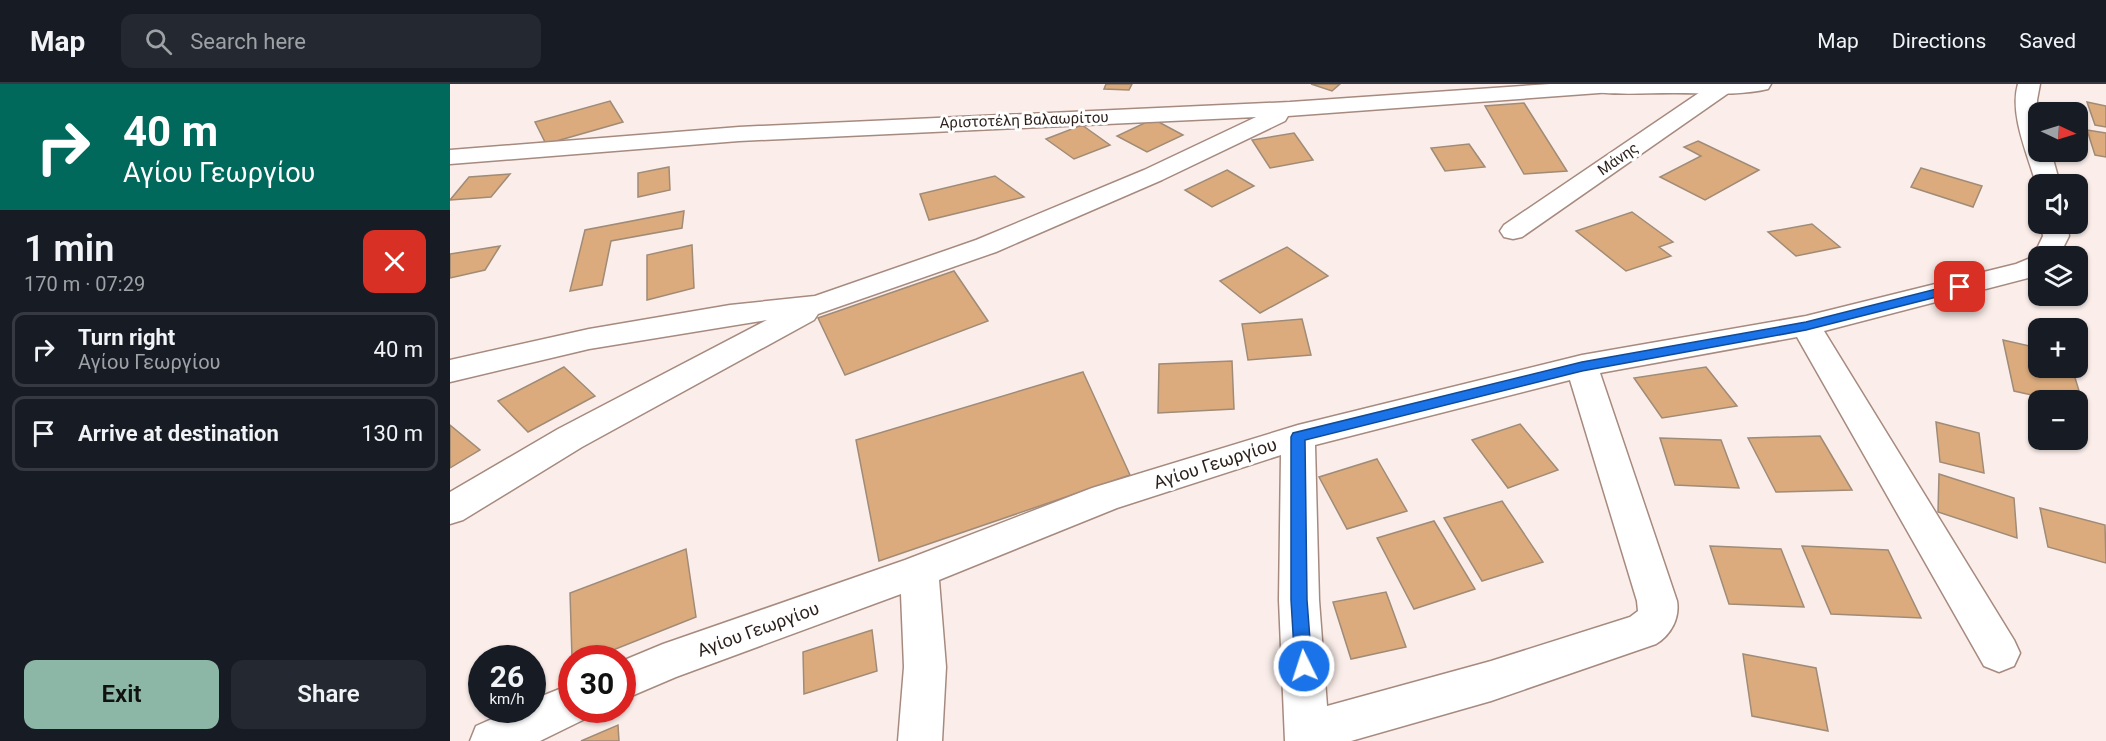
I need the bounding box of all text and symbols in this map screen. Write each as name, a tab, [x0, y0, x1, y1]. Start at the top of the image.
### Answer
search box	[121, 14, 541, 68]
text: Map	[30, 25, 85, 58]
icon: search	[142, 25, 175, 58]
text: Search here	[190, 29, 306, 54]
text: Map	[1817, 29, 1859, 53]
text: Directions	[1892, 29, 1986, 53]
text: Saved	[2019, 29, 2076, 53]
north arrow	[2028, 102, 2088, 162]
map controls	[2028, 102, 2088, 450]
text: 40 m	[123, 107, 218, 156]
icon: right	[24, 108, 102, 186]
street label: Αριστοτέλη Βαλαωρίτου	[939, 108, 1109, 132]
street label: Μάνης	[1594, 139, 1642, 179]
text: Αγίου Γεωργίου	[123, 157, 315, 189]
button: sound	[2028, 174, 2088, 234]
text: 1 min	[24, 228, 114, 270]
button: close	[363, 230, 426, 293]
button: layers	[2028, 246, 2088, 306]
pin	[1934, 261, 1985, 312]
icon: arrive	[1943, 270, 1976, 303]
text: 170 m · 07:29	[24, 272, 145, 296]
button: +	[2028, 318, 2088, 378]
text: Turn right	[78, 325, 175, 350]
icon: right	[27, 333, 60, 366]
text: 40 m	[374, 337, 423, 362]
text: Αγίου Γεωργίου	[78, 350, 220, 374]
button: −	[2028, 390, 2088, 450]
icon: arrive	[27, 417, 60, 450]
text: Arrive at destination	[78, 421, 279, 446]
text: 130 m	[361, 421, 423, 446]
street label: Αγίου Γεωργίου	[1151, 433, 1279, 493]
street label: Αγίου Γεωργίου	[694, 597, 822, 661]
position arrow	[1272, 634, 1336, 698]
speed limit sign: 30	[558, 645, 636, 723]
text: 26	[490, 659, 524, 694]
button: Exit	[24, 660, 219, 729]
button: Share	[231, 660, 426, 729]
text: km/h	[489, 690, 525, 708]

